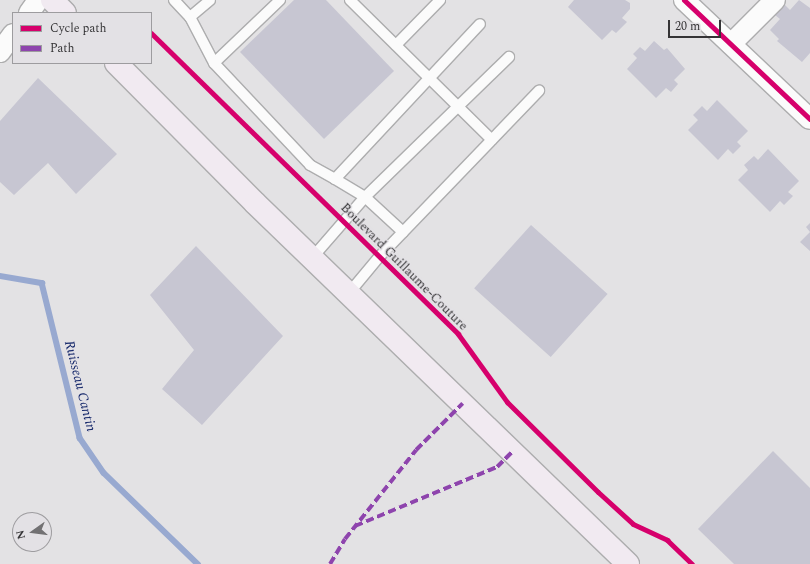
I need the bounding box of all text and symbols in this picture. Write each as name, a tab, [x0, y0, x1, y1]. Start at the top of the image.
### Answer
legend	[12, 12, 152, 64]
scale bar	[670, 12, 723, 38]
text: 20 m	[675, 17, 700, 36]
text: Cycle path	[50, 19, 107, 38]
text: Path	[50, 39, 75, 58]
street label: Boulevard Guillaume-Couture	[337, 200, 471, 334]
water label: Ruisseau Cantin	[61, 339, 99, 433]
north arrow	[12, 512, 52, 552]
text: N	[12, 528, 30, 541]

